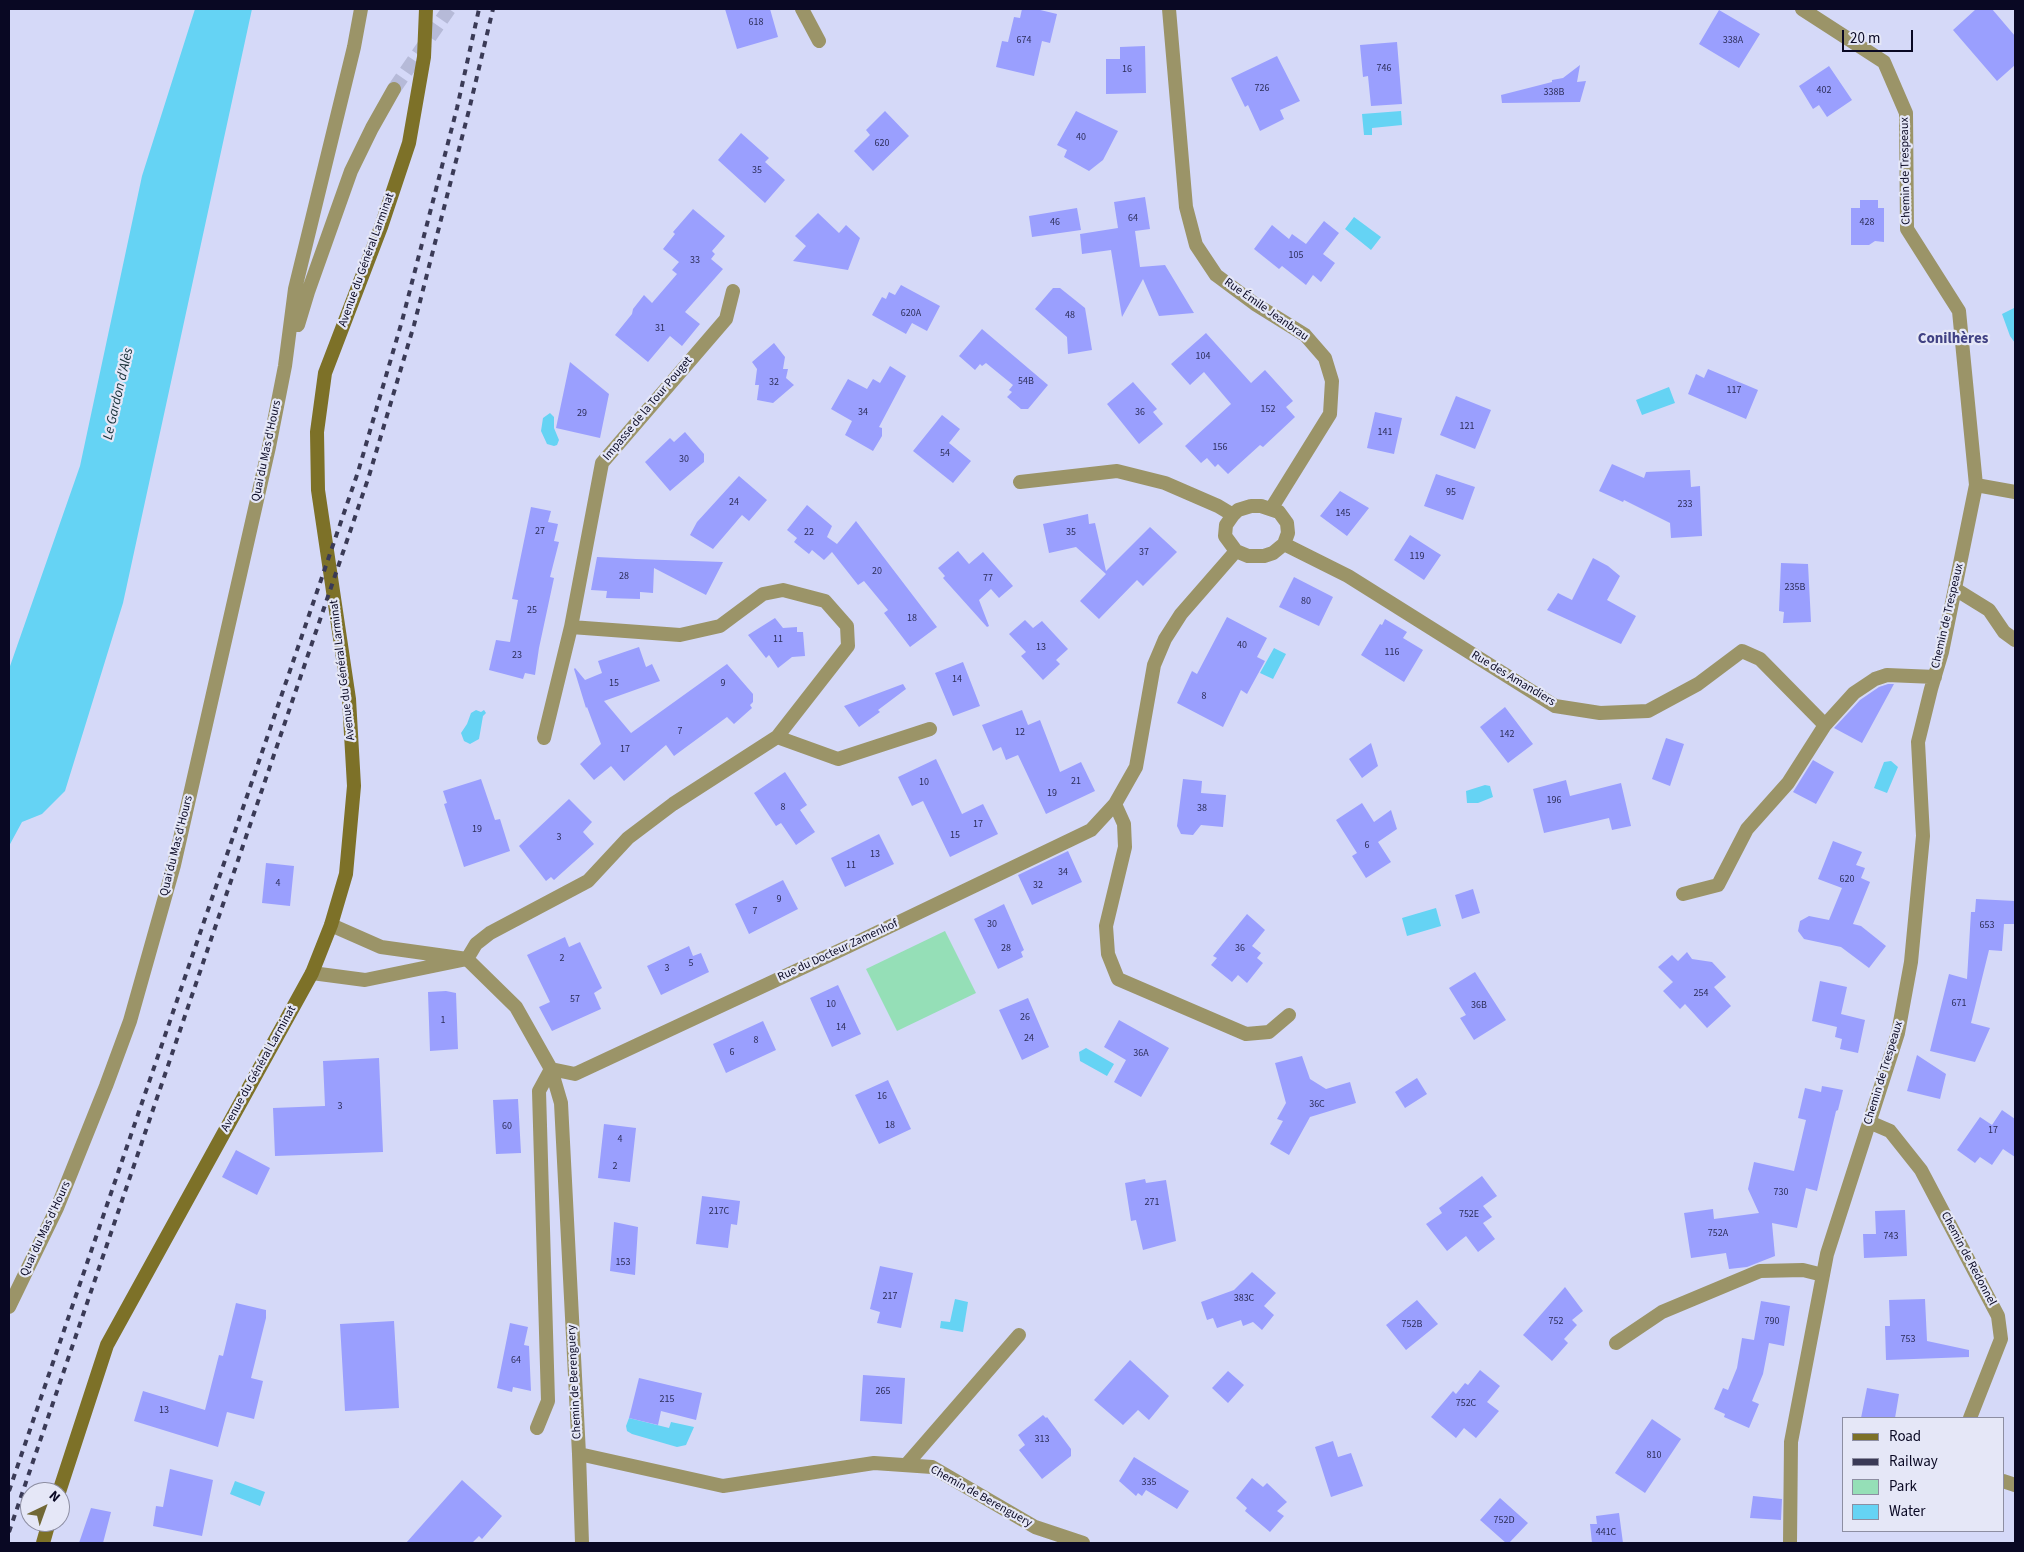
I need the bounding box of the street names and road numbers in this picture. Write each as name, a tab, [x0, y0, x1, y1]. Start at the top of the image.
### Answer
street label: Chemin de Trespeaux	[1898, 117, 1914, 225]
street label: Avenue du Général Larminat	[336, 191, 398, 329]
street label: Rue Émile Jeanbrau	[1221, 276, 1311, 344]
street label: Impasse de la Tour Pouget	[600, 354, 696, 464]
street label: Quai du Mas d'Hours	[249, 399, 285, 503]
street label: Chemin de Trespeaux	[1929, 562, 1967, 670]
street label: Avenue du Général Larminat	[327, 599, 359, 741]
street label: Rue des Amandiers	[1468, 648, 1558, 710]
street label: Quai du Mas d'Hours	[158, 794, 196, 898]
street label: Rue du Docteur Zamenhof	[776, 917, 900, 985]
street label: Avenue du Général Larminat	[218, 1004, 300, 1134]
street label: Chemin de Trespeaux	[1861, 1020, 1907, 1126]
street label: Quai du Mas d'Hours	[18, 1179, 74, 1279]
street label: Chemin de Redonnel	[1937, 1210, 1999, 1308]
street label: Chemin de Berenguery	[565, 1325, 585, 1439]
street label: Chemin de Berenguery	[927, 1463, 1035, 1531]

